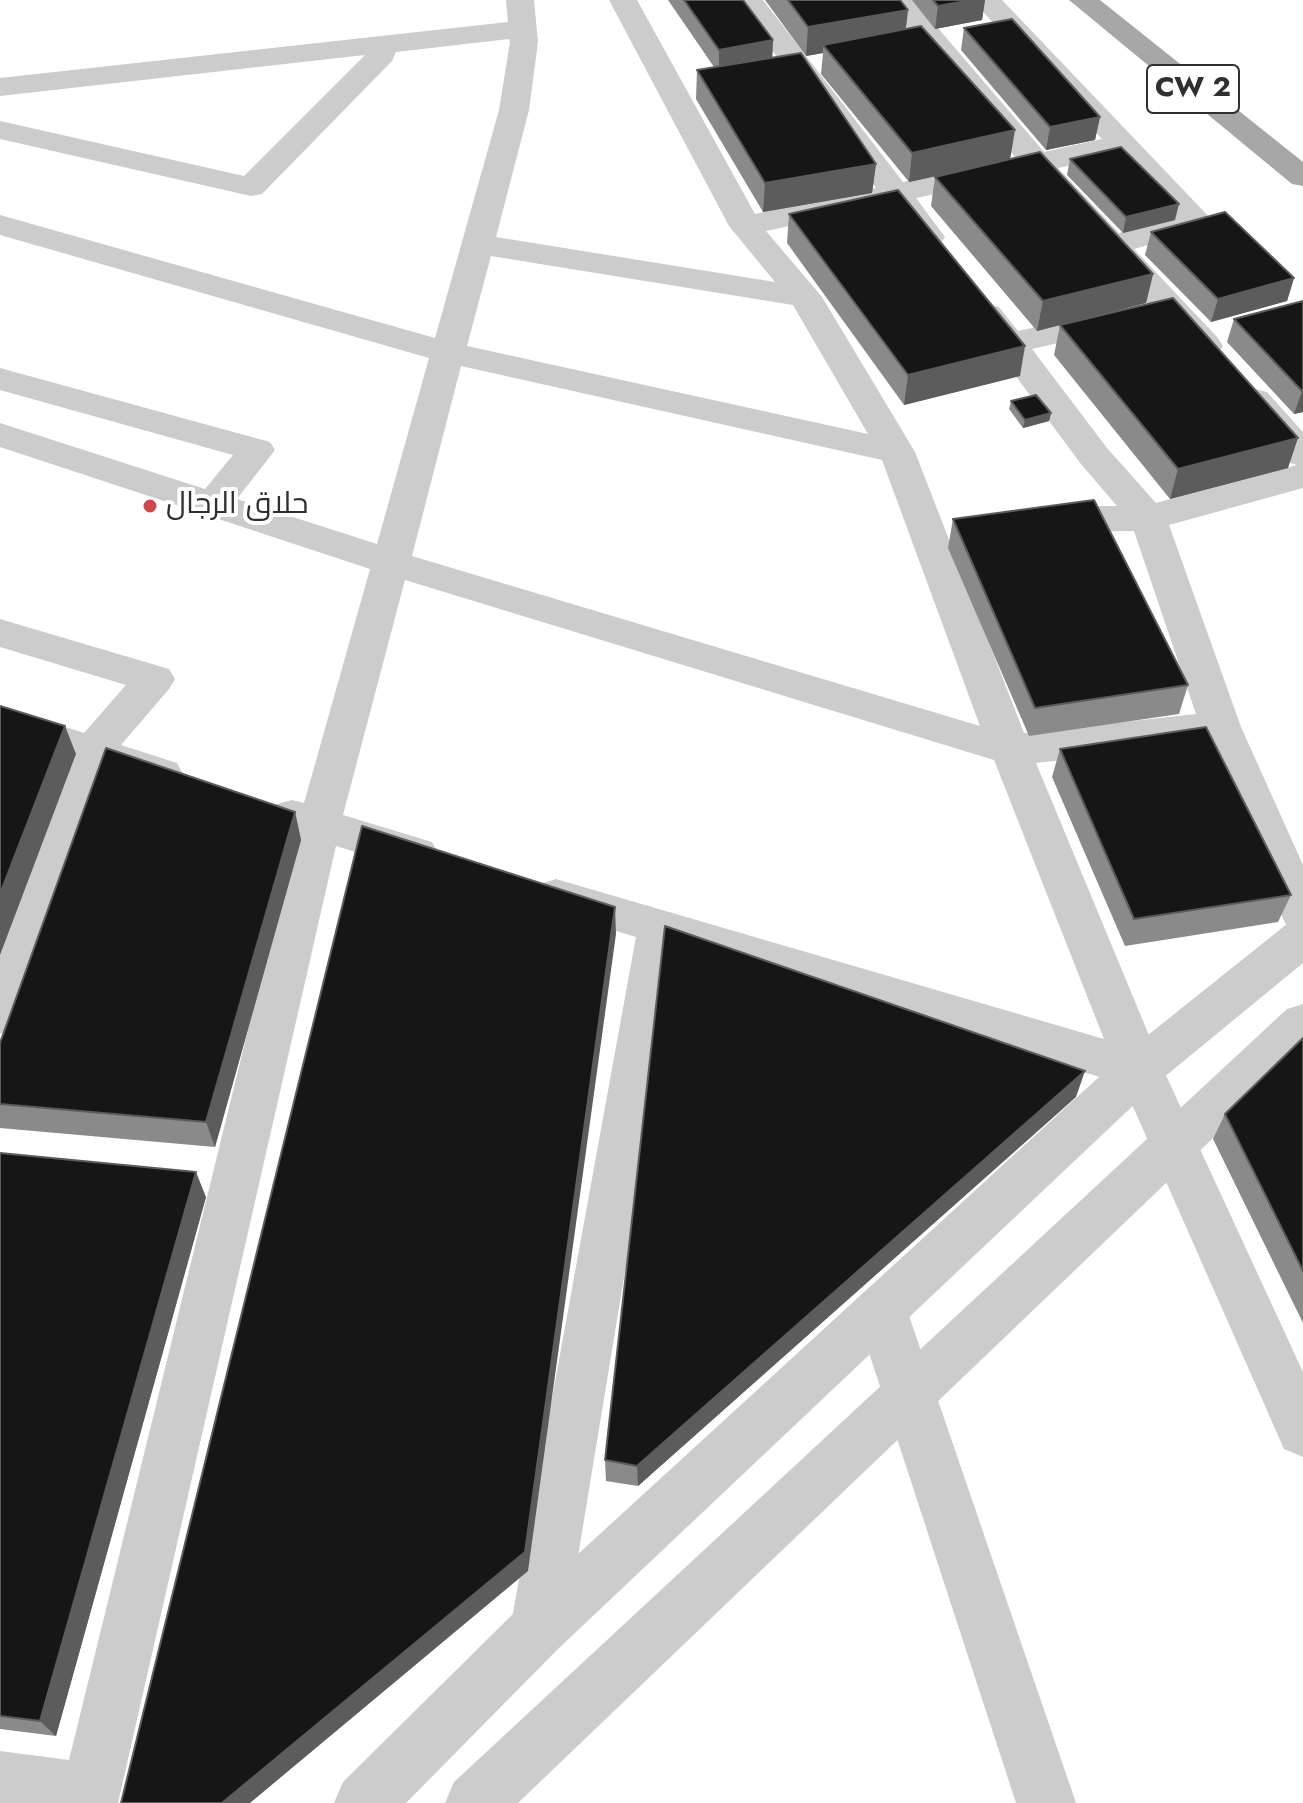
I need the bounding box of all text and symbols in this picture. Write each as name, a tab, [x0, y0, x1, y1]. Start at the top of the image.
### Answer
road number: CW 2	[1147, 65, 1239, 113]
place label: حلاق الرجال	[166, 488, 308, 524]
marker: حلاق الرجال	[141, 497, 159, 515]

